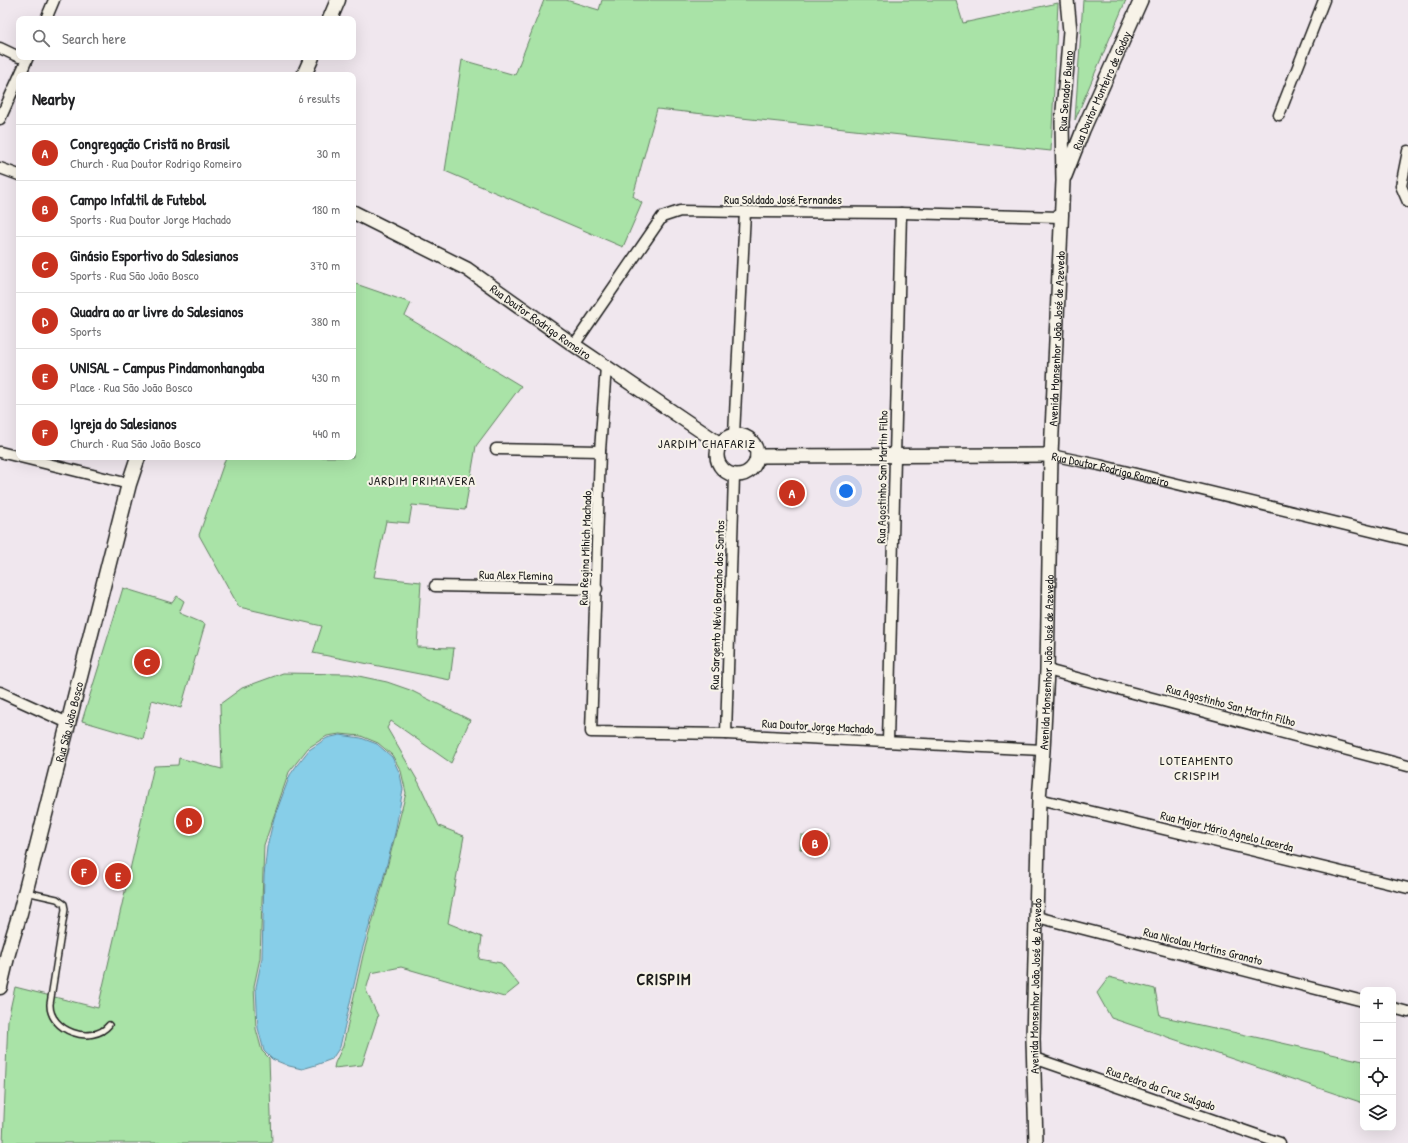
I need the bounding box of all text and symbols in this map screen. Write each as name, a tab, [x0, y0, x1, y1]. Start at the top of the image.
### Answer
search box	[16, 16, 356, 60]
icon: search	[30, 27, 52, 49]
text: Search here	[62, 28, 126, 49]
street label: Rua Doutor Monteiro de Godoy	[1068, 28, 1135, 152]
street label: Rua Senador Bueno	[1053, 50, 1077, 131]
text: Nearby	[32, 87, 75, 110]
text: 6 results	[299, 89, 340, 107]
text: Congregação Cristã no Brasil	[70, 133, 230, 154]
text: A	[42, 144, 48, 162]
text: 30 m	[317, 144, 340, 162]
text: Church · Rua Doutor Rodrigo Romeiro	[70, 154, 242, 172]
text: Campo Infaltil de Futebol	[70, 189, 206, 210]
street label: Rua Soldado José Fernandes	[724, 191, 842, 208]
text: B	[42, 200, 48, 218]
text: 180 m	[312, 200, 340, 218]
text: Sports · Rua Doutor Jorge Machado	[70, 210, 231, 228]
text: Ginásio Esportivo do Salesianos	[70, 245, 238, 266]
street label: Avenida Monsenhor João José de Azevedo	[1044, 250, 1068, 427]
text: C	[41, 256, 49, 274]
text: 370 m	[310, 256, 340, 274]
text: Sports · Rua São João Bosco	[70, 266, 199, 284]
street label: Rua Doutor Rodrigo Romeiro	[487, 280, 595, 363]
text: Quadra ao ar livre do Salesianos	[70, 301, 243, 322]
text: D	[42, 312, 48, 330]
text: 380 m	[311, 312, 340, 330]
text: Sports	[70, 322, 101, 340]
text: UNISAL - Campus Pindamonhangaba	[70, 357, 264, 378]
text: E	[42, 368, 48, 386]
text: 430 m	[312, 368, 340, 386]
text: Place · Rua São João Bosco	[70, 378, 193, 396]
street label: Rua Agostinho San Martin Filho	[872, 410, 892, 544]
text: Igreja do Salesianos	[70, 413, 177, 434]
text: F	[43, 424, 47, 442]
text: 440 m	[313, 424, 340, 442]
text: Church · Rua São João Bosco	[70, 434, 201, 452]
district label: JARDIM CHAFARIZ	[658, 434, 756, 452]
street label: Rua Doutor Rodrigo Romeiro	[1050, 447, 1171, 490]
district label: JARDIM PRIMAVERA	[368, 471, 476, 489]
pin: A	[779, 478, 805, 508]
your location	[836, 481, 856, 501]
street label: Rua Regina Mihich Machado	[575, 490, 596, 606]
street label: Rua Sargento Névio Baracho dos Santos	[706, 520, 728, 690]
street label: Rua Alex Fleming	[479, 566, 553, 584]
street label: Avenida Monsenhor João José de Azevedo	[1035, 574, 1057, 750]
pin: C	[134, 647, 160, 677]
street label: Rua São João Bosco	[50, 680, 87, 764]
street label: Rua Agostinho San Martin Filho	[1164, 680, 1298, 731]
street label: Rua Doutor Jorge Machado	[762, 715, 874, 737]
district label: LOTEAMENTO CRISPIM	[1160, 751, 1234, 784]
pin: D	[176, 806, 202, 836]
street label: Rua Major Mário Agnelo Lacerda	[1159, 806, 1295, 856]
pin: B	[802, 828, 828, 858]
pin: F	[71, 857, 97, 887]
pin: E	[105, 861, 131, 891]
street label: Avenida Monsenhor João José de Azevedo	[1024, 898, 1045, 1074]
street label: Rua Nicolau Martins Granato	[1142, 923, 1264, 969]
district label: CRISPIM	[636, 968, 692, 990]
map controls	[1360, 987, 1396, 1131]
button: +	[1360, 987, 1396, 1023]
button: −	[1360, 1023, 1396, 1059]
button: locate	[1360, 1059, 1396, 1095]
street label: Rua Pedro da Cruz Salgado	[1104, 1061, 1218, 1115]
button: layers	[1360, 1095, 1396, 1131]

